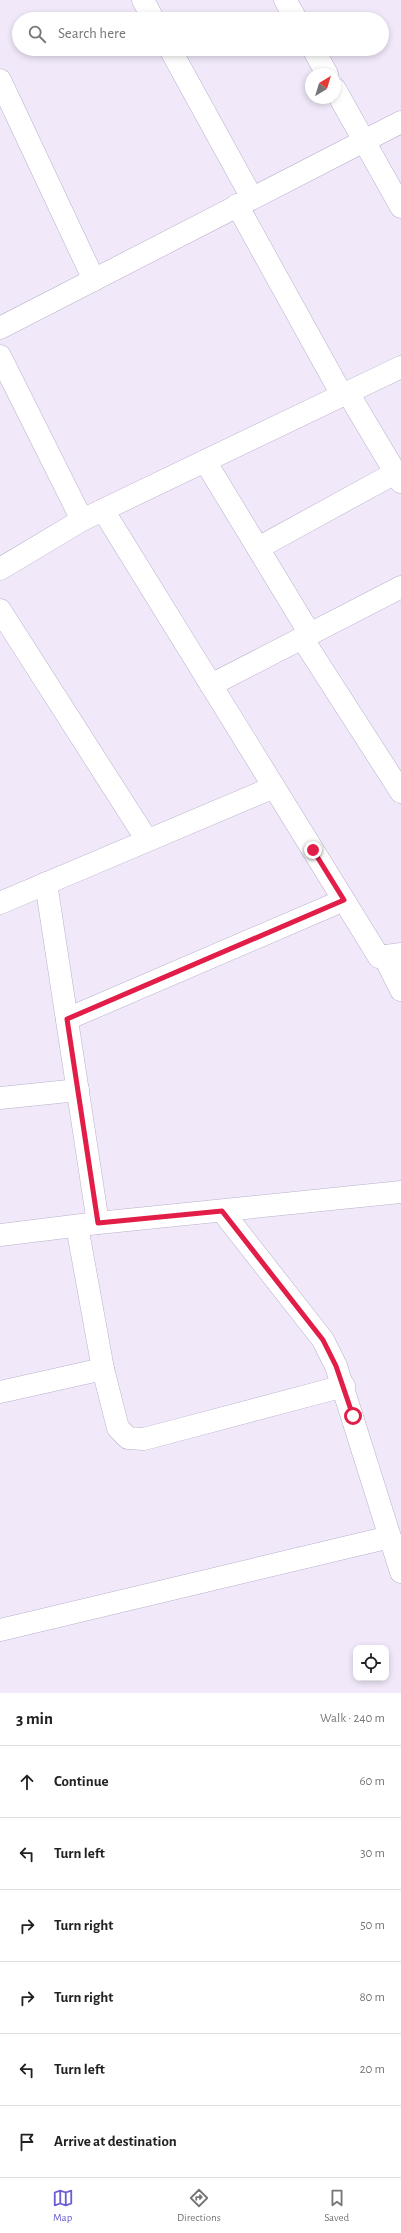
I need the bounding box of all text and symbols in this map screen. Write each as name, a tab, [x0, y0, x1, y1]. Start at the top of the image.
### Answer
search box	[12, 12, 389, 56]
icon: search	[26, 23, 48, 45]
text: Search here	[58, 26, 126, 41]
north arrow	[305, 68, 341, 104]
route end	[304, 841, 322, 859]
route start	[344, 1407, 362, 1425]
map controls	[353, 1645, 389, 1681]
button: locate	[353, 1645, 389, 1681]
text: 3 min	[16, 1710, 53, 1727]
text: Walk · 240 m	[320, 1712, 385, 1725]
icon: ahead	[16, 1771, 38, 1793]
text: Continue	[54, 1774, 109, 1789]
text: 60 m	[359, 1775, 385, 1788]
icon: left	[16, 1843, 38, 1865]
text: Turn left	[54, 1846, 105, 1861]
text: 30 m	[360, 1847, 385, 1860]
icon: right	[16, 1915, 38, 1937]
text: Turn right	[54, 1918, 113, 1933]
text: 50 m	[360, 1919, 385, 1932]
icon: right	[16, 1987, 38, 2009]
text: Turn right	[54, 1990, 113, 2005]
text: 80 m	[359, 1991, 385, 2004]
icon: left	[16, 2059, 38, 2081]
text: Turn left	[54, 2062, 105, 2077]
text: 20 m	[360, 2063, 385, 2076]
icon: arrive	[16, 2131, 38, 2153]
text: Arrive at destination	[54, 2134, 177, 2149]
tab: Map	[52, 2187, 74, 2224]
tab: Directions	[177, 2187, 221, 2224]
tab: Saved	[324, 2187, 349, 2224]

